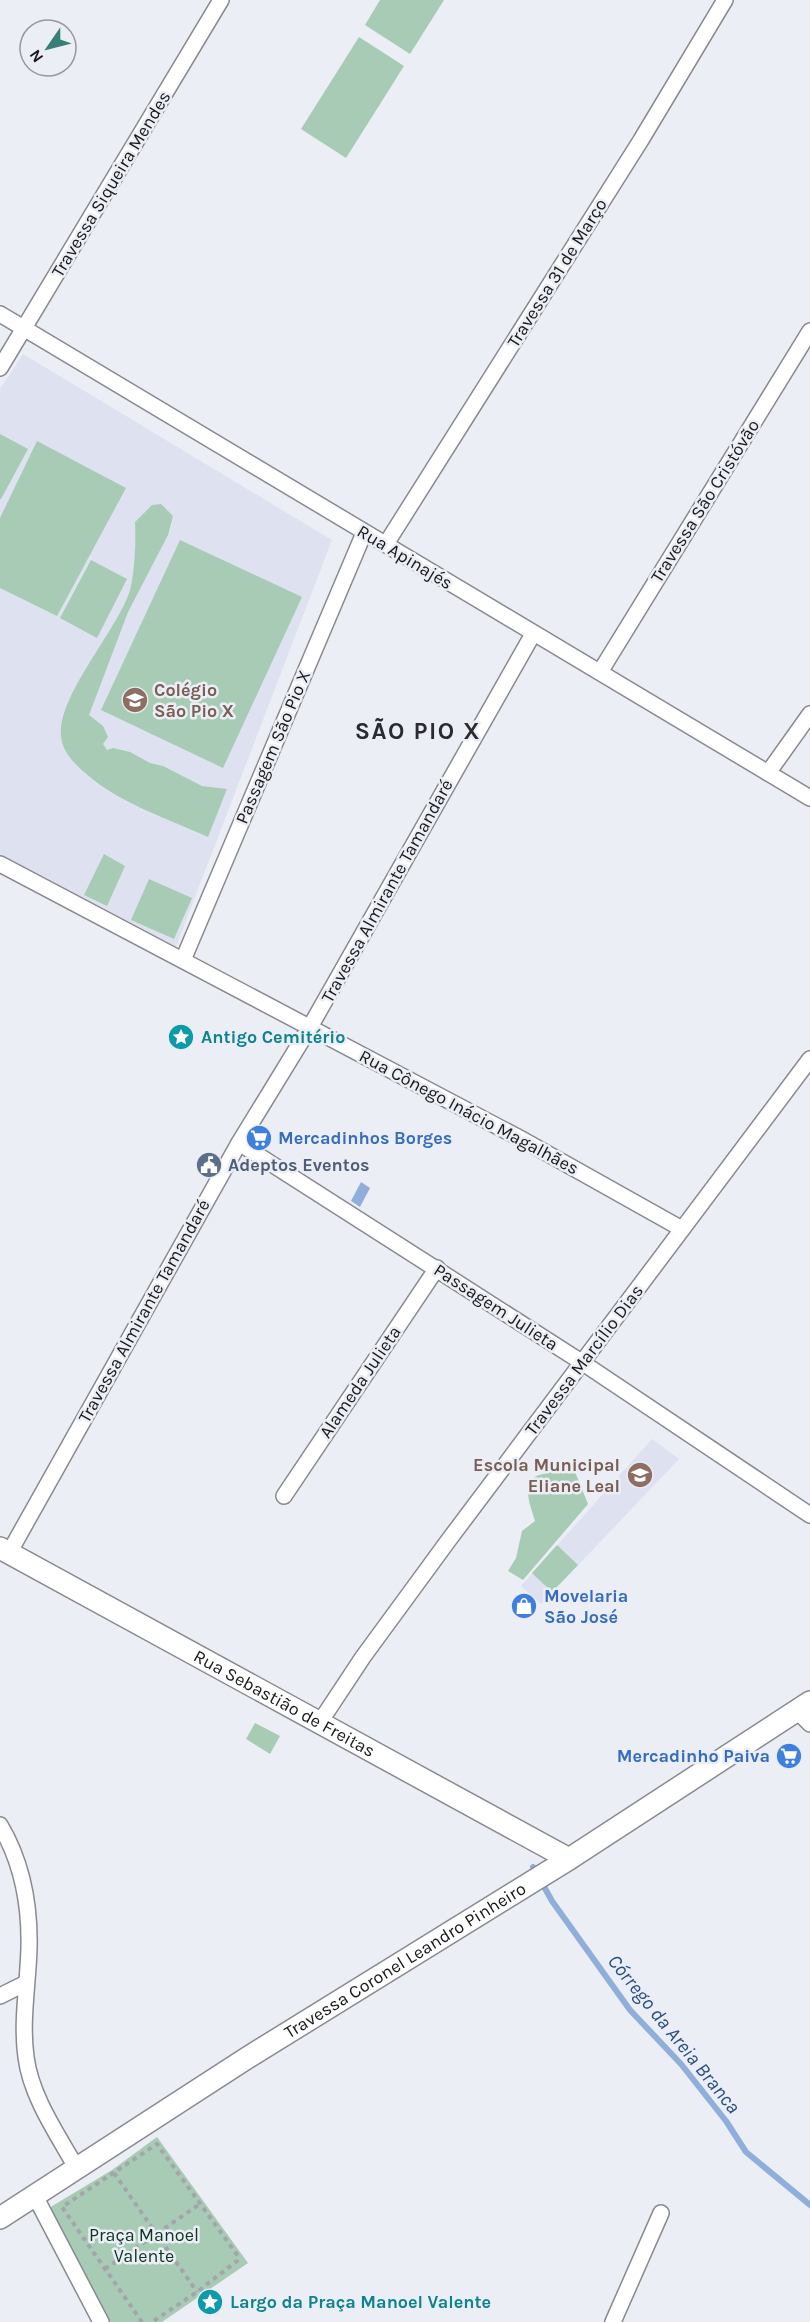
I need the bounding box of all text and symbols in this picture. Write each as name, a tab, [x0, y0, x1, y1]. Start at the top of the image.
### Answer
north arrow	[18, 18, 78, 78]
text: N	[25, 46, 47, 66]
street label: Travessa Siqueira Mendes	[47, 87, 175, 281]
street label: Travessa 31 de Março	[502, 195, 612, 351]
street label: Travessa São Cristóvão	[646, 415, 764, 587]
street label: Rua Apinajés	[353, 520, 457, 594]
street label: Passagem São Pio X	[231, 667, 315, 827]
place label: Colégio São Pio X	[154, 679, 234, 722]
school or university icon: Colégio São Pio X	[120, 685, 150, 715]
district label: SÃO PIO X	[355, 717, 481, 745]
street label: Travessa Almirante Tamandaré	[316, 775, 458, 1007]
place icon: Antigo Cemitério	[166, 1022, 196, 1052]
place label: Antigo Cemitério	[201, 1026, 345, 1048]
street label: Rua Cônego Inácio Magalhães	[355, 1045, 583, 1179]
supermarket icon: Mercadinhos Borges	[244, 1123, 274, 1153]
place label: Mercadinhos Borges	[278, 1127, 452, 1149]
public building icon: Adeptos Eventos	[194, 1150, 224, 1180]
place label: Adeptos Eventos	[228, 1154, 370, 1176]
street label: Travessa Almirante Tamandaré	[73, 1195, 215, 1427]
street label: Passagem Julieta	[430, 1259, 562, 1355]
street label: Travessa Marcílio Dias	[520, 1280, 648, 1440]
street label: Alameda Julieta	[314, 1322, 406, 1442]
place label: Escola Municipal Eliane Leal	[473, 1454, 620, 1497]
school or university icon: Escola Municipal Eliane Leal	[625, 1460, 655, 1490]
place label: Movelaria São José	[544, 1585, 628, 1628]
shop icon: Movelaria São José	[509, 1591, 539, 1621]
street label: Rua Sebastião de Freitas	[190, 1645, 379, 1762]
supermarket icon: Mercadinho Paiva	[774, 1741, 804, 1771]
place label: Mercadinho Paiva	[617, 1745, 770, 1767]
street label: Travessa Coronel Leandro Pinheiro	[280, 1877, 530, 2043]
water label: Córrego da Areia Branca	[603, 1950, 745, 2118]
park label: Praça Manoel Valente	[89, 2224, 199, 2267]
place icon: Largo da Praça Manoel Valente	[195, 2287, 225, 2317]
place label: Largo da Praça Manoel Valente	[230, 2291, 491, 2313]

